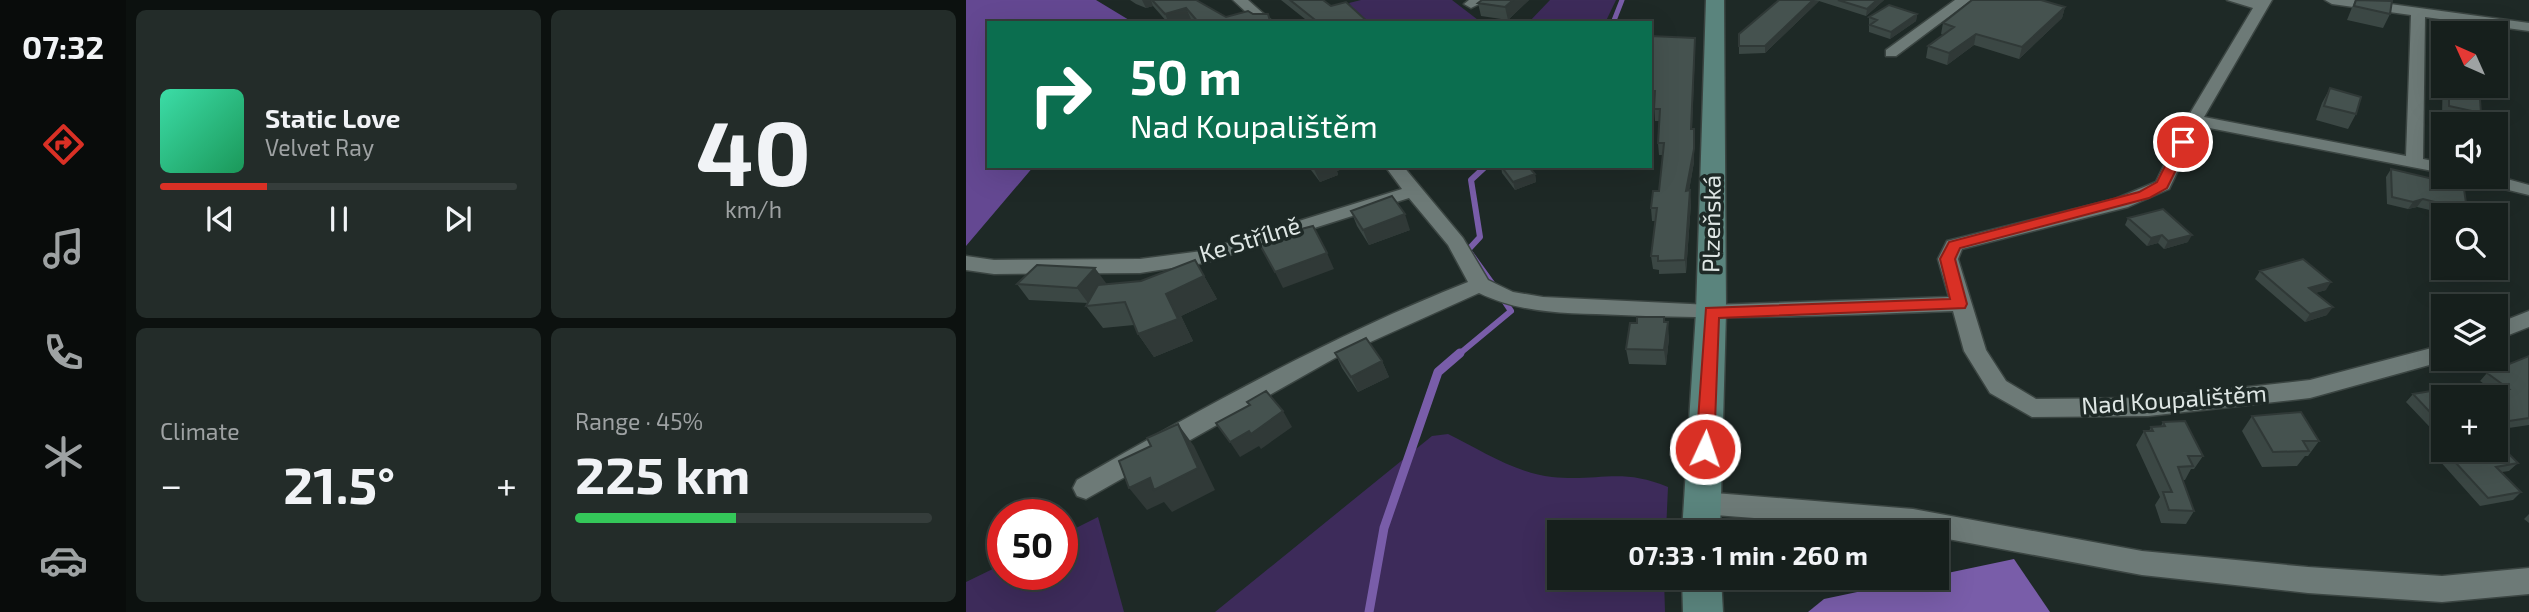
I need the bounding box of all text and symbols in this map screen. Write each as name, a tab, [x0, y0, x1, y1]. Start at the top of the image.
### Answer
north arrow	[2431, 21, 2508, 98]
map controls	[2431, 21, 2508, 462]
text: 07:32	[22, 27, 104, 65]
text: 50 m	[1130, 46, 1242, 105]
icon: right	[1015, 49, 1106, 140]
text: 40	[696, 95, 811, 204]
text: Static Love	[265, 102, 401, 133]
text: Nad Koupalištěm	[1130, 106, 1378, 144]
pin	[2153, 112, 2213, 172]
button: sound	[2431, 112, 2508, 189]
icon: directions	[39, 120, 88, 169]
icon: arrive	[2164, 123, 2202, 161]
text: Velvet Ray	[265, 133, 374, 161]
street label: Plzeňská	[1695, 175, 1726, 273]
text: km/h	[725, 195, 782, 223]
icon: previous	[201, 200, 239, 238]
icon: pause	[320, 200, 358, 238]
icon: next	[439, 200, 477, 238]
button: search	[2431, 203, 2508, 280]
street label: Ke Střílně	[1196, 209, 1304, 268]
icon: music	[39, 224, 88, 273]
button: layers	[2431, 294, 2508, 371]
icon: phone	[39, 328, 88, 377]
street label: Nad Koupalištěm	[2080, 378, 2268, 419]
button: +	[2431, 385, 2508, 462]
text: Range · 45%	[575, 407, 703, 435]
position arrow	[1668, 412, 1742, 486]
text: Climate	[160, 417, 240, 445]
icon: climate	[39, 432, 88, 481]
text: 225 km	[575, 442, 750, 504]
text: 21.5°	[283, 452, 395, 514]
text: −	[160, 461, 182, 507]
text: +	[496, 461, 517, 507]
speed limit sign: 50	[987, 499, 1078, 590]
icon: car	[39, 536, 88, 585]
text: 07:33 · 1 min · 260 m	[1628, 539, 1868, 570]

